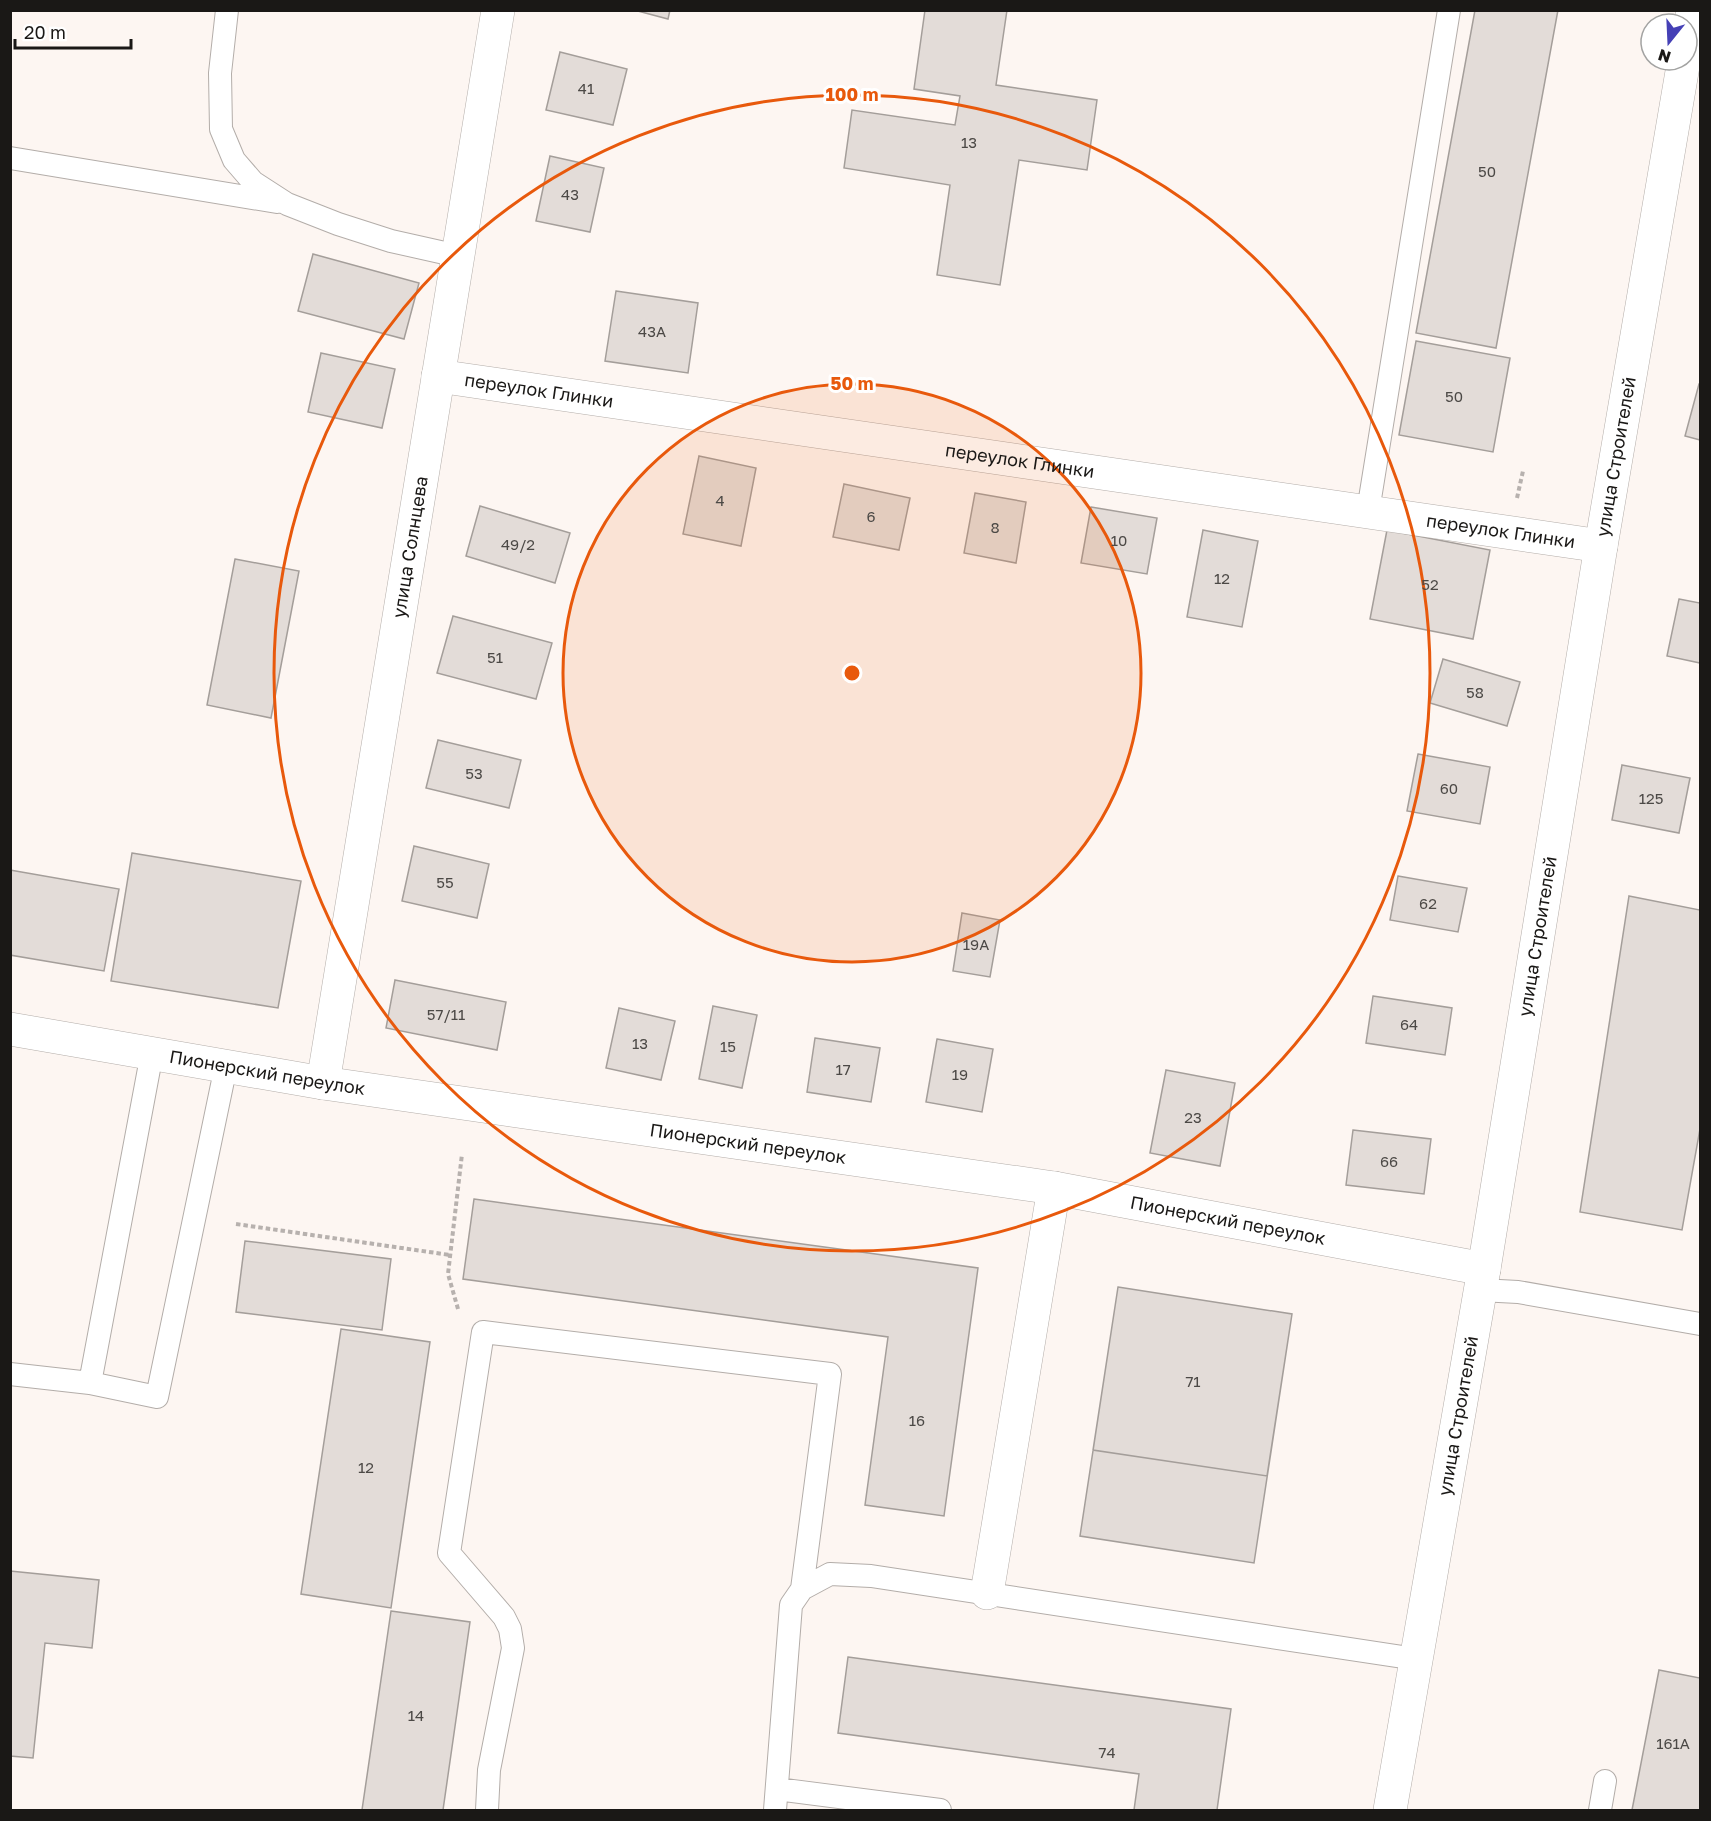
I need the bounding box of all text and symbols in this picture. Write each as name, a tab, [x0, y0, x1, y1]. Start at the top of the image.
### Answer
scale bar	[15, 12, 130, 50]
north arrow	[1639, 12, 1699, 72]
text: 20 m	[24, 21, 66, 43]
text: N	[1655, 45, 1673, 68]
house number: 41	[578, 79, 594, 97]
text: 100 m	[826, 83, 878, 105]
house number: 13	[961, 133, 977, 151]
house number: 50	[1478, 162, 1496, 180]
house number: 43	[561, 185, 579, 203]
house number: 43А	[638, 322, 666, 340]
street label: переулок Глинки	[463, 368, 615, 412]
text: 50 m	[831, 372, 873, 394]
street label: улица Строителей	[1591, 375, 1640, 538]
house number: 50	[1445, 387, 1463, 405]
street label: переулок Глинки	[944, 438, 1096, 482]
street label: улица Солнцева	[387, 474, 432, 620]
house number: 4	[715, 491, 725, 509]
house number: 6	[866, 507, 876, 525]
street label: переулок Глинки	[1425, 509, 1577, 552]
house number: 8	[990, 518, 1000, 536]
house number: 10	[1111, 531, 1127, 549]
house number: 49/2	[501, 535, 535, 553]
house number: 12	[1214, 569, 1230, 587]
house number: 52	[1421, 575, 1439, 593]
house number: 51	[487, 648, 503, 666]
centre of rings	[842, 663, 862, 683]
house number: 58	[1466, 683, 1484, 701]
house number: 53	[465, 764, 483, 782]
house number: 60	[1440, 779, 1458, 797]
house number: 125	[1639, 789, 1663, 807]
street label: улица Строителей	[1513, 855, 1561, 1018]
house number: 55	[436, 873, 454, 891]
house number: 62	[1419, 894, 1437, 912]
house number: 19А	[963, 935, 989, 953]
house number: 57/11	[427, 1005, 465, 1023]
house number: 64	[1400, 1015, 1418, 1033]
house number: 13	[632, 1034, 648, 1052]
house number: 15	[720, 1037, 736, 1055]
street label: Пионерский переулок	[168, 1045, 367, 1099]
house number: 17	[835, 1060, 851, 1078]
house number: 19	[952, 1065, 968, 1083]
house number: 23	[1184, 1108, 1202, 1126]
street label: Пионерский переулок	[648, 1118, 848, 1168]
house number: 66	[1380, 1152, 1398, 1170]
street label: Пионерский переулок	[1129, 1191, 1327, 1249]
street label: улица Строителей	[1433, 1334, 1482, 1497]
house number: 71	[1185, 1372, 1201, 1390]
house number: 16	[909, 1411, 925, 1429]
house number: 12	[358, 1458, 374, 1476]
house number: 14	[408, 1706, 424, 1724]
house number: 161А	[1656, 1734, 1690, 1752]
house number: 74	[1098, 1743, 1116, 1761]

